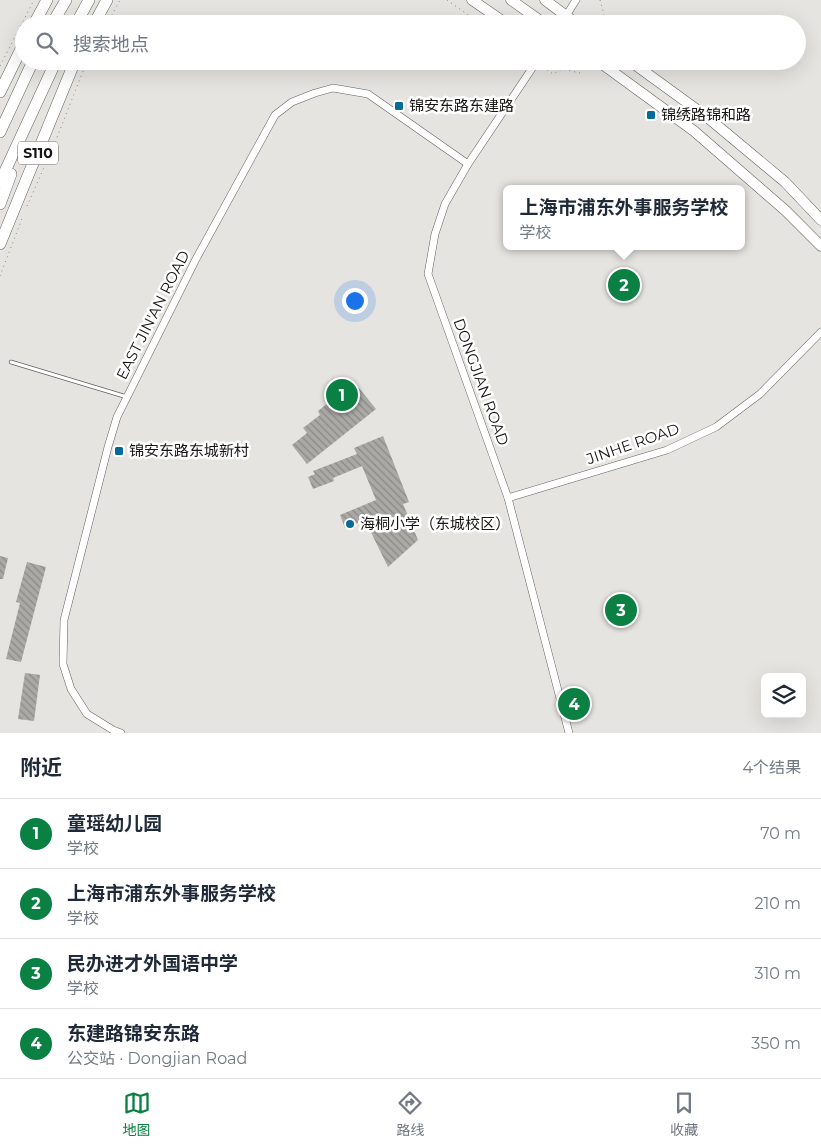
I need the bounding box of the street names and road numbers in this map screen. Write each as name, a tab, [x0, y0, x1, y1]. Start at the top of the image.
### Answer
road number: S110	[18, 142, 58, 164]
street label: EAST JIN'AN ROAD	[112, 247, 193, 382]
street label: DONGJIAN ROAD	[450, 316, 513, 448]
street label: JINHE ROAD	[583, 419, 682, 469]

